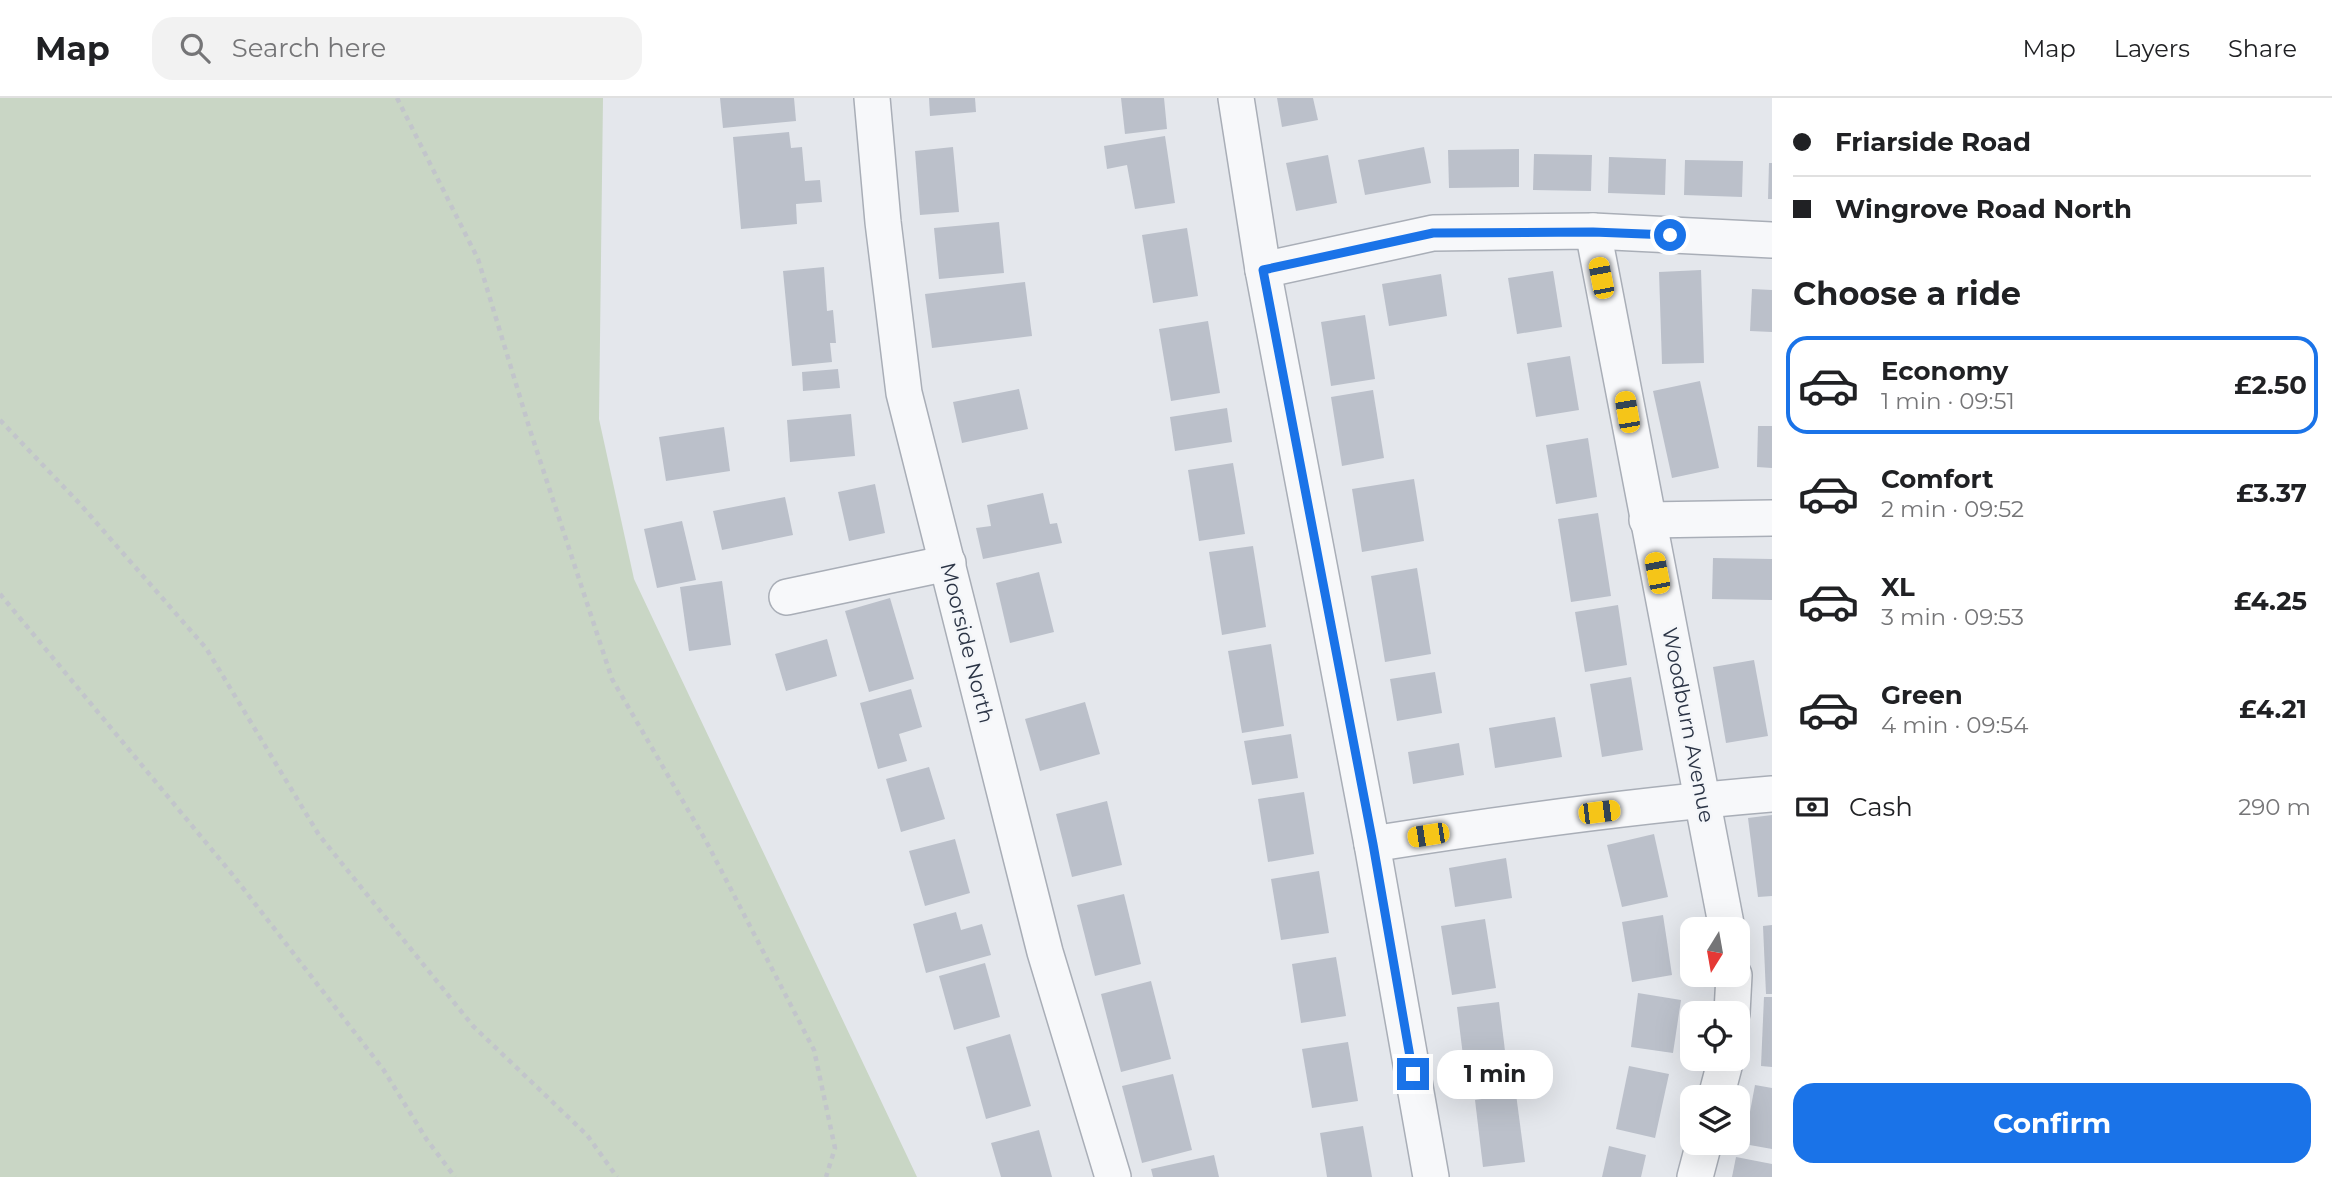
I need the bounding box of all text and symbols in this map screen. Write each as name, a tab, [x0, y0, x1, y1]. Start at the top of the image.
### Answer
search box	[152, 17, 642, 80]
text: Map	[35, 28, 110, 68]
icon: search	[176, 29, 214, 67]
text: Search here	[232, 32, 386, 64]
text: Map	[2022, 34, 2076, 63]
text: Layers	[2114, 34, 2190, 63]
text: Share	[2228, 34, 2297, 63]
text: Friarside Road	[1835, 126, 2031, 158]
text: Wingrove Road North	[1835, 193, 2132, 225]
route start	[1654, 219, 1686, 251]
car	[1587, 255, 1616, 301]
text: Choose a ride	[1793, 274, 2021, 313]
icon: car	[1797, 354, 1860, 417]
text: Economy	[1881, 355, 2008, 387]
text: £2.50	[2234, 369, 2307, 401]
text: 1 min · 09:51	[1881, 387, 2015, 415]
car	[1614, 389, 1641, 435]
icon: car	[1797, 462, 1860, 525]
text: Comfort	[1881, 463, 1993, 495]
text: £3.37	[2236, 477, 2307, 509]
text: 2 min · 09:52	[1881, 495, 2024, 523]
car	[1643, 550, 1672, 596]
street label: Moorside North	[935, 560, 1000, 726]
icon: car	[1797, 570, 1860, 633]
text: XL	[1881, 571, 1915, 603]
text: £4.25	[2234, 585, 2307, 617]
text: 3 min · 09:53	[1881, 603, 2024, 631]
street label: Woodburn Avenue	[1657, 625, 1720, 825]
icon: car	[1797, 678, 1860, 741]
text: Green	[1881, 679, 1963, 711]
text: £4.21	[2239, 693, 2307, 725]
text: 4 min · 09:54	[1881, 711, 2029, 739]
icon: cash	[1793, 788, 1831, 826]
text: Cash	[1849, 791, 1913, 823]
text: 290 m	[2238, 793, 2311, 821]
car	[1577, 799, 1622, 825]
car	[1406, 821, 1451, 849]
north arrow	[1680, 917, 1750, 987]
map controls	[1680, 917, 1750, 1155]
button: locate	[1680, 1001, 1750, 1071]
callout: 1 min	[1438, 1049, 1553, 1098]
route end	[1397, 1058, 1429, 1090]
text: 1 min	[1464, 1060, 1526, 1088]
button: Confirm	[1793, 1083, 2311, 1163]
button: layers	[1680, 1085, 1750, 1155]

